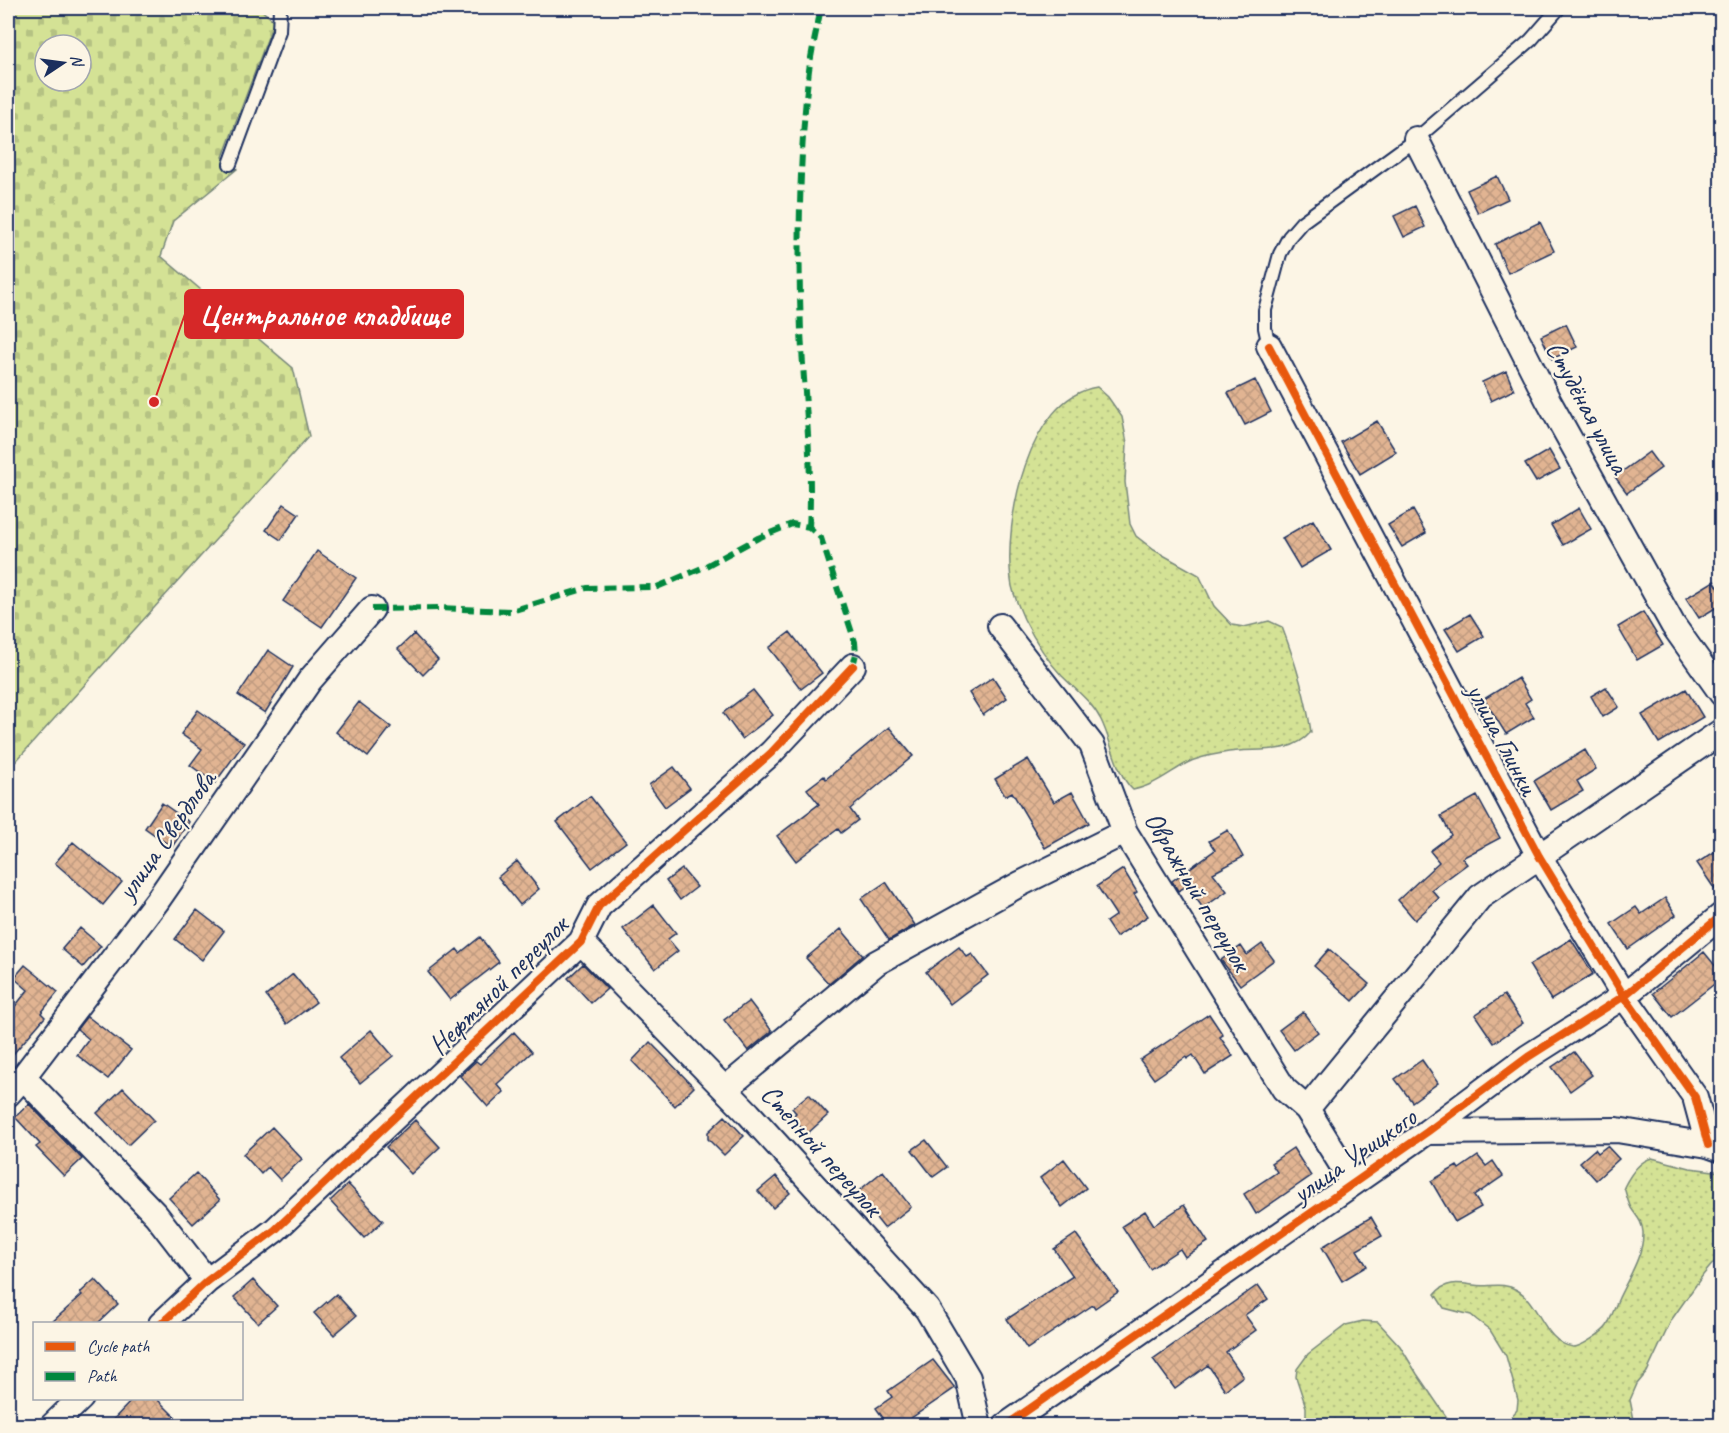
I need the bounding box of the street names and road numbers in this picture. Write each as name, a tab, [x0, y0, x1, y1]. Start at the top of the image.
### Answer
street label: Студёная улица	[1538, 335, 1638, 481]
street label: улица Глинки	[1458, 675, 1548, 802]
street label: улица Свердлова	[107, 761, 225, 908]
street label: Овражный переулок	[1137, 805, 1261, 980]
street label: Нефтяной переулок	[421, 906, 577, 1062]
street label: Степной переулок	[753, 1077, 892, 1225]
street label: улица Урицкого	[1283, 1098, 1425, 1212]

